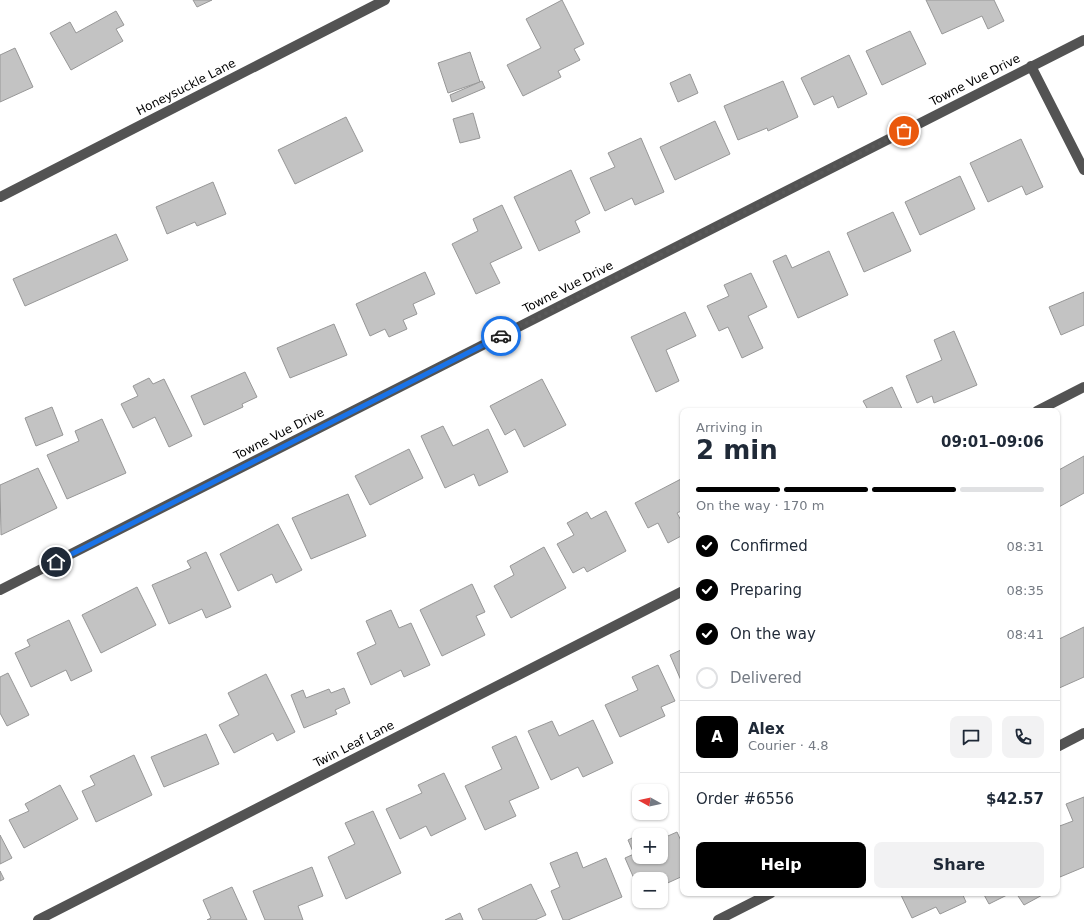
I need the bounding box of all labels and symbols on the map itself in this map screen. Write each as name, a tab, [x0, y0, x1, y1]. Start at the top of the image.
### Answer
street label: Towne Vue Drive	[927, 51, 1022, 109]
street label: Honeysuckle Lane	[134, 56, 238, 118]
pin	[887, 114, 921, 148]
street label: Towne Vue Drive	[520, 258, 615, 316]
courier	[481, 316, 521, 356]
street label: Towne Vue Drive	[231, 405, 326, 463]
pin	[39, 545, 73, 579]
street label: Twin Leaf Lane	[311, 718, 396, 771]
north arrow	[632, 784, 668, 820]

